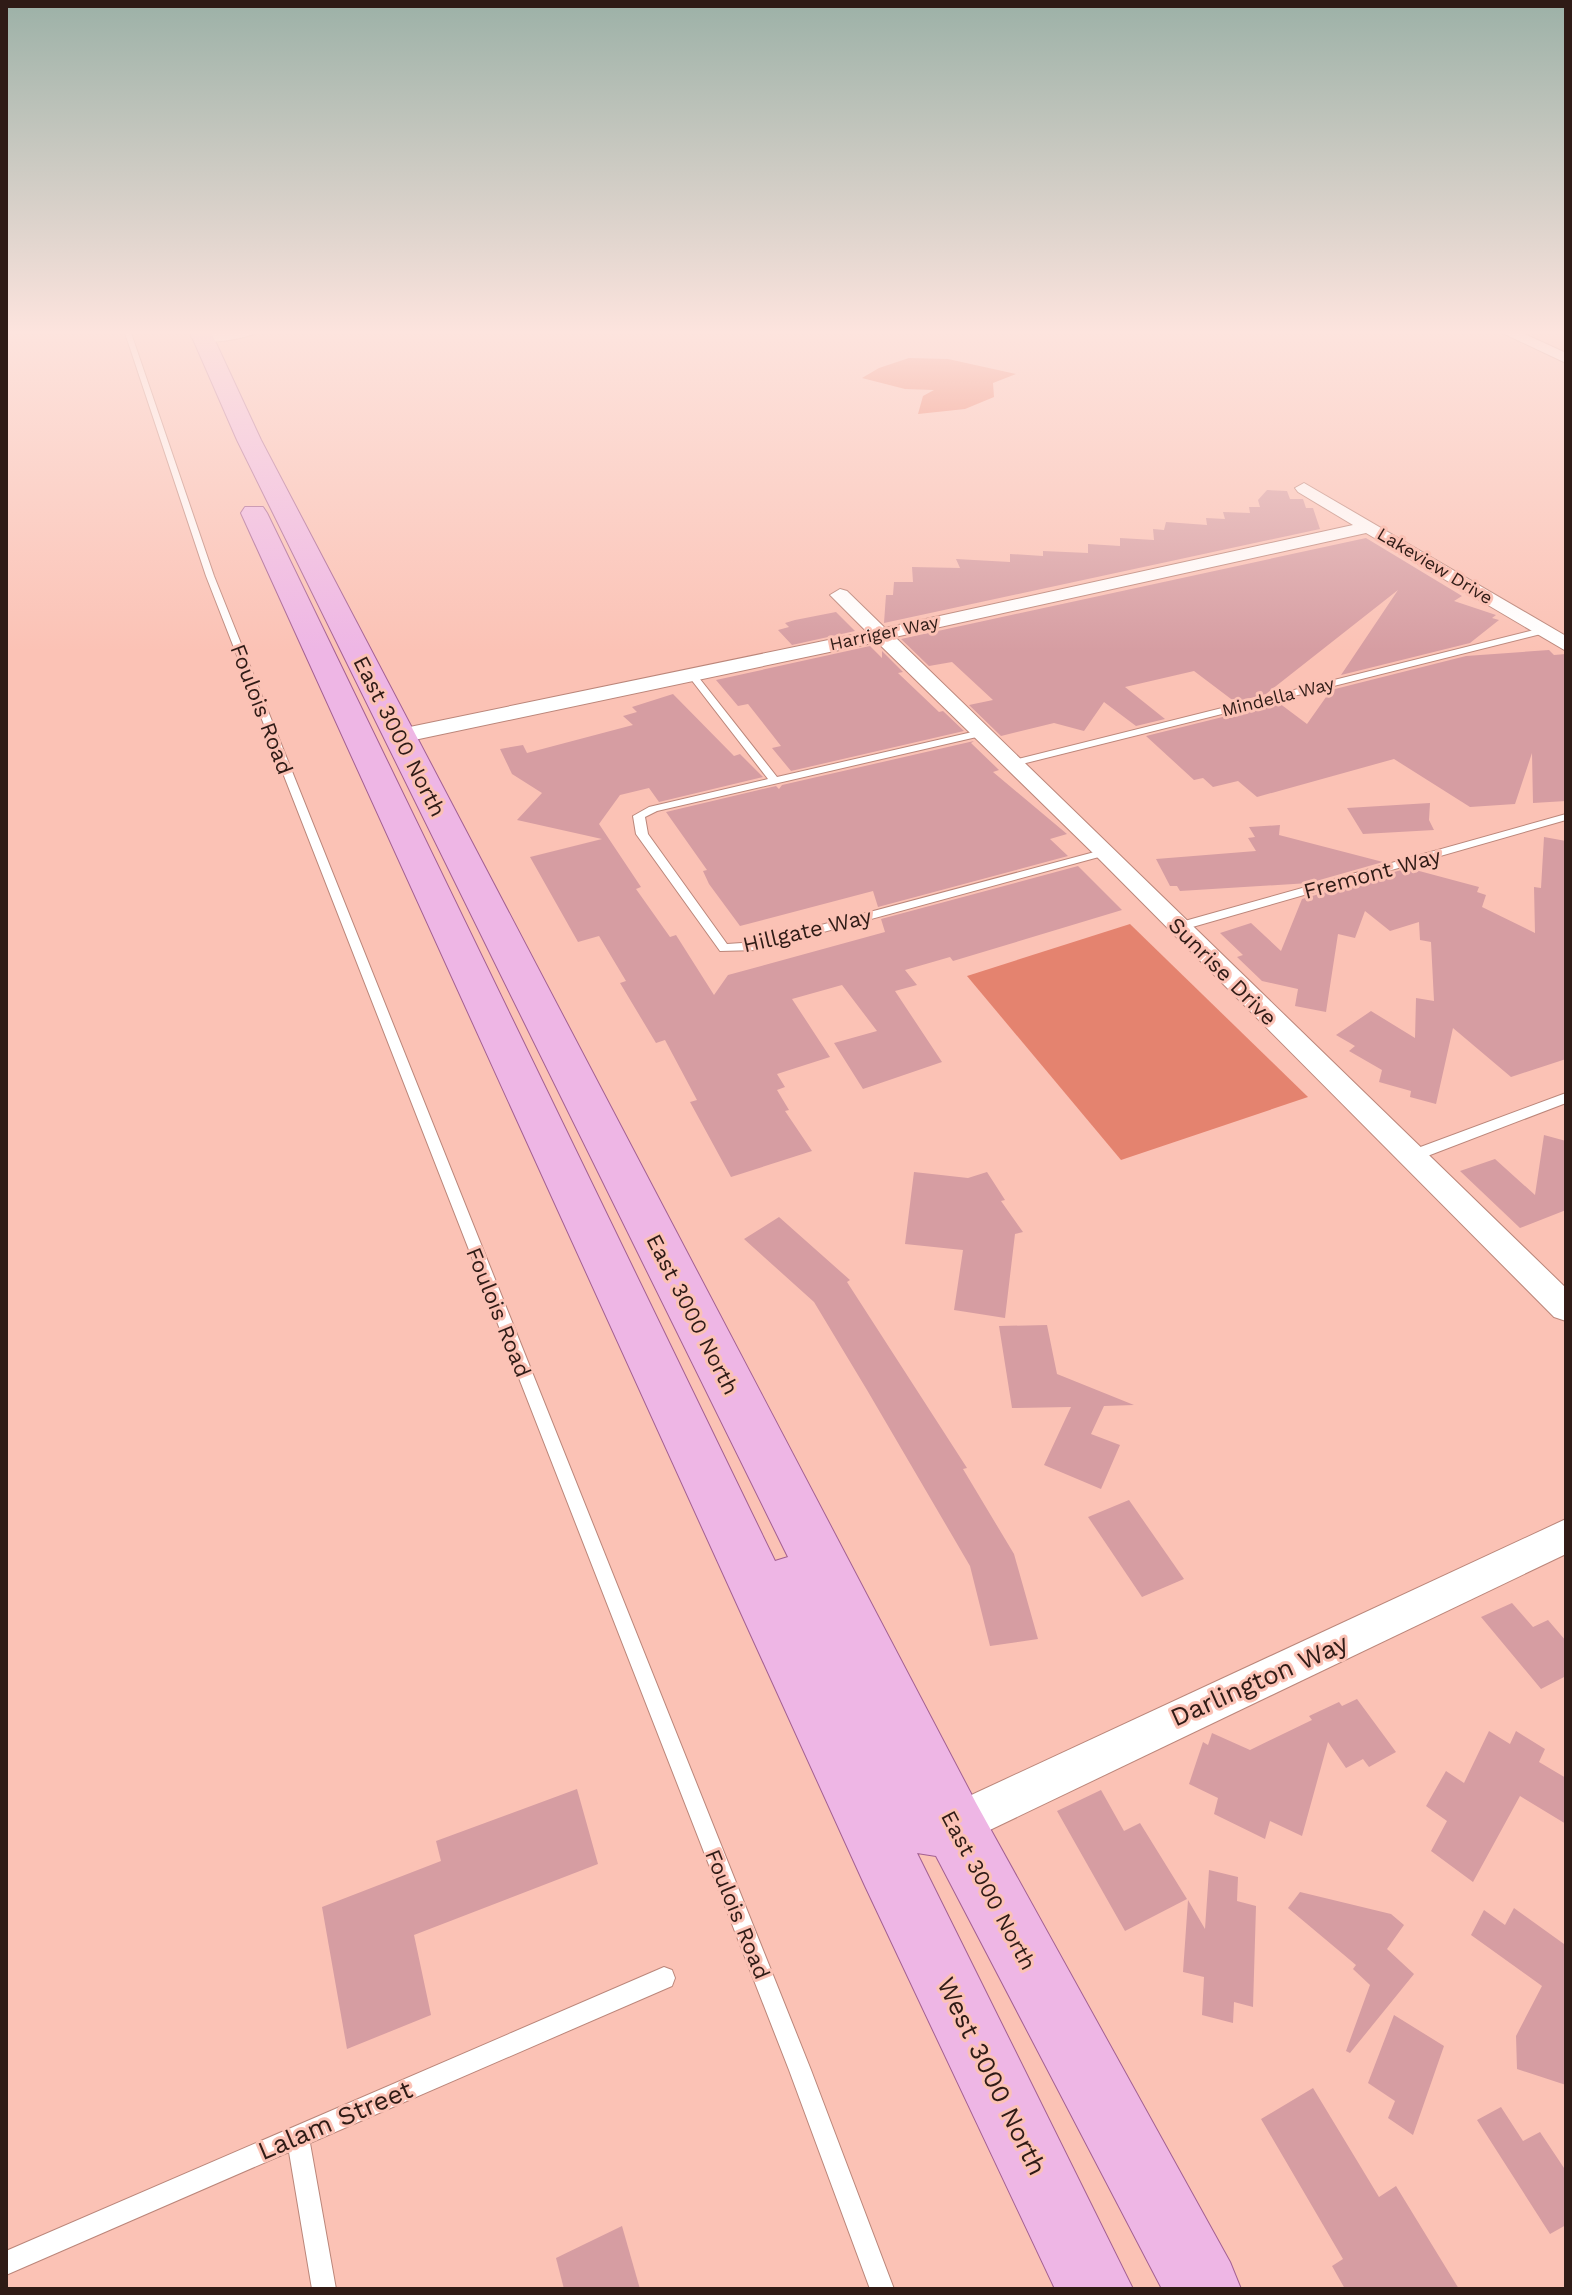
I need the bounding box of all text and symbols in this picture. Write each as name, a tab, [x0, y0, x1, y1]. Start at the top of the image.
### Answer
street label: Lakeview Drive	[1374, 523, 1497, 608]
street label: Harriger Way	[827, 611, 941, 654]
street label: Foulois Road	[225, 640, 298, 778]
street label: East 3000 North	[348, 652, 451, 821]
street label: Mindella Way	[1220, 672, 1337, 721]
street label: Fremont Way	[1301, 843, 1444, 904]
street label: Hillgate Way	[740, 903, 875, 957]
street label: Sunrise Drive	[1163, 912, 1282, 1031]
street label: East 3000 North	[641, 1230, 744, 1399]
street label: Foulois Road	[461, 1244, 536, 1381]
street label: Darlington Way	[1166, 1627, 1353, 1733]
street label: East 3000 North	[936, 1806, 1041, 1974]
street label: Foulois Road	[700, 1846, 775, 1983]
street label: West 3000 North	[931, 1972, 1053, 2180]
street label: Lalam Street	[253, 2074, 417, 2166]

